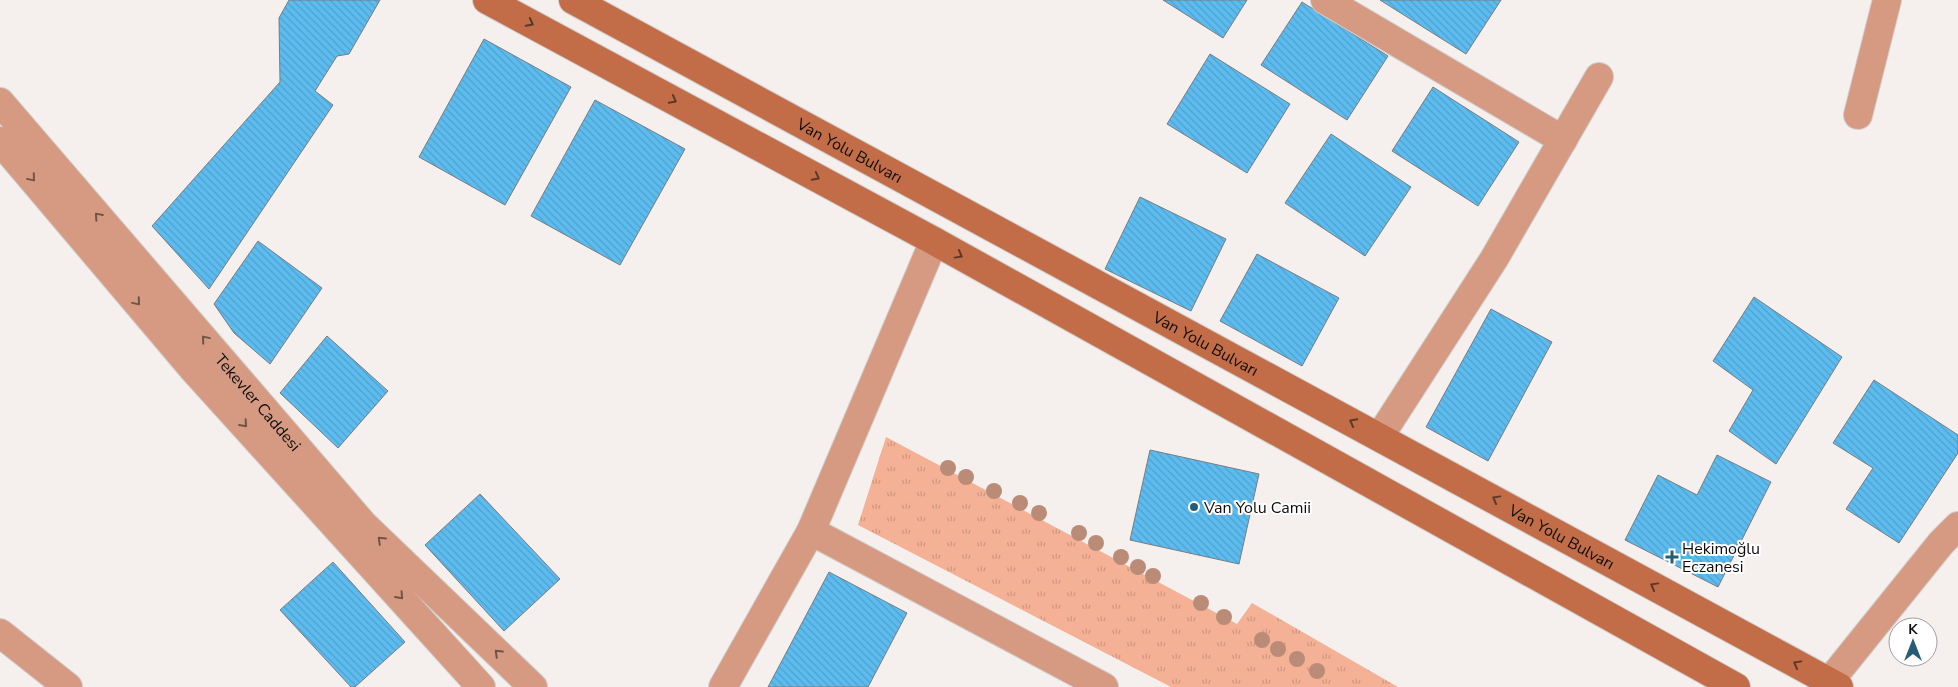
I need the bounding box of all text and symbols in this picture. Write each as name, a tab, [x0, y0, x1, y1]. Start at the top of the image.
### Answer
one-way arrow	[525, 17, 534, 27]
one-way arrow	[668, 94, 677, 104]
street label: Van Yolu Bulvarı	[792, 113, 906, 189]
one-way arrow	[811, 171, 820, 181]
one-way arrow	[26, 172, 34, 181]
one-way arrow	[95, 213, 104, 222]
one-way arrow	[954, 249, 963, 259]
one-way arrow	[131, 296, 139, 305]
street label: Van Yolu Bulvarı	[1148, 306, 1262, 382]
one-way arrow	[201, 336, 210, 345]
street label: Tekevler Caddesi	[209, 349, 306, 456]
one-way arrow	[1350, 418, 1359, 428]
one-way arrow	[238, 419, 247, 428]
one-way arrow	[1492, 496, 1501, 506]
place label: Van Yolu Camii	[1203, 497, 1311, 519]
street label: Van Yolu Bulvarı	[1504, 499, 1618, 575]
marker: Van Yolu Camii	[1188, 501, 1200, 513]
one-way arrow	[377, 537, 386, 546]
place label: Hekimoğlu Eczanesi	[1682, 538, 1760, 578]
marker: Hekimoğlu Eczanesi	[1666, 551, 1678, 563]
one-way arrow	[1650, 582, 1659, 592]
one-way arrow	[394, 591, 403, 600]
north arrow	[1888, 617, 1938, 667]
text: K	[1908, 620, 1918, 639]
one-way arrow	[494, 650, 503, 659]
one-way arrow	[1793, 660, 1802, 670]

